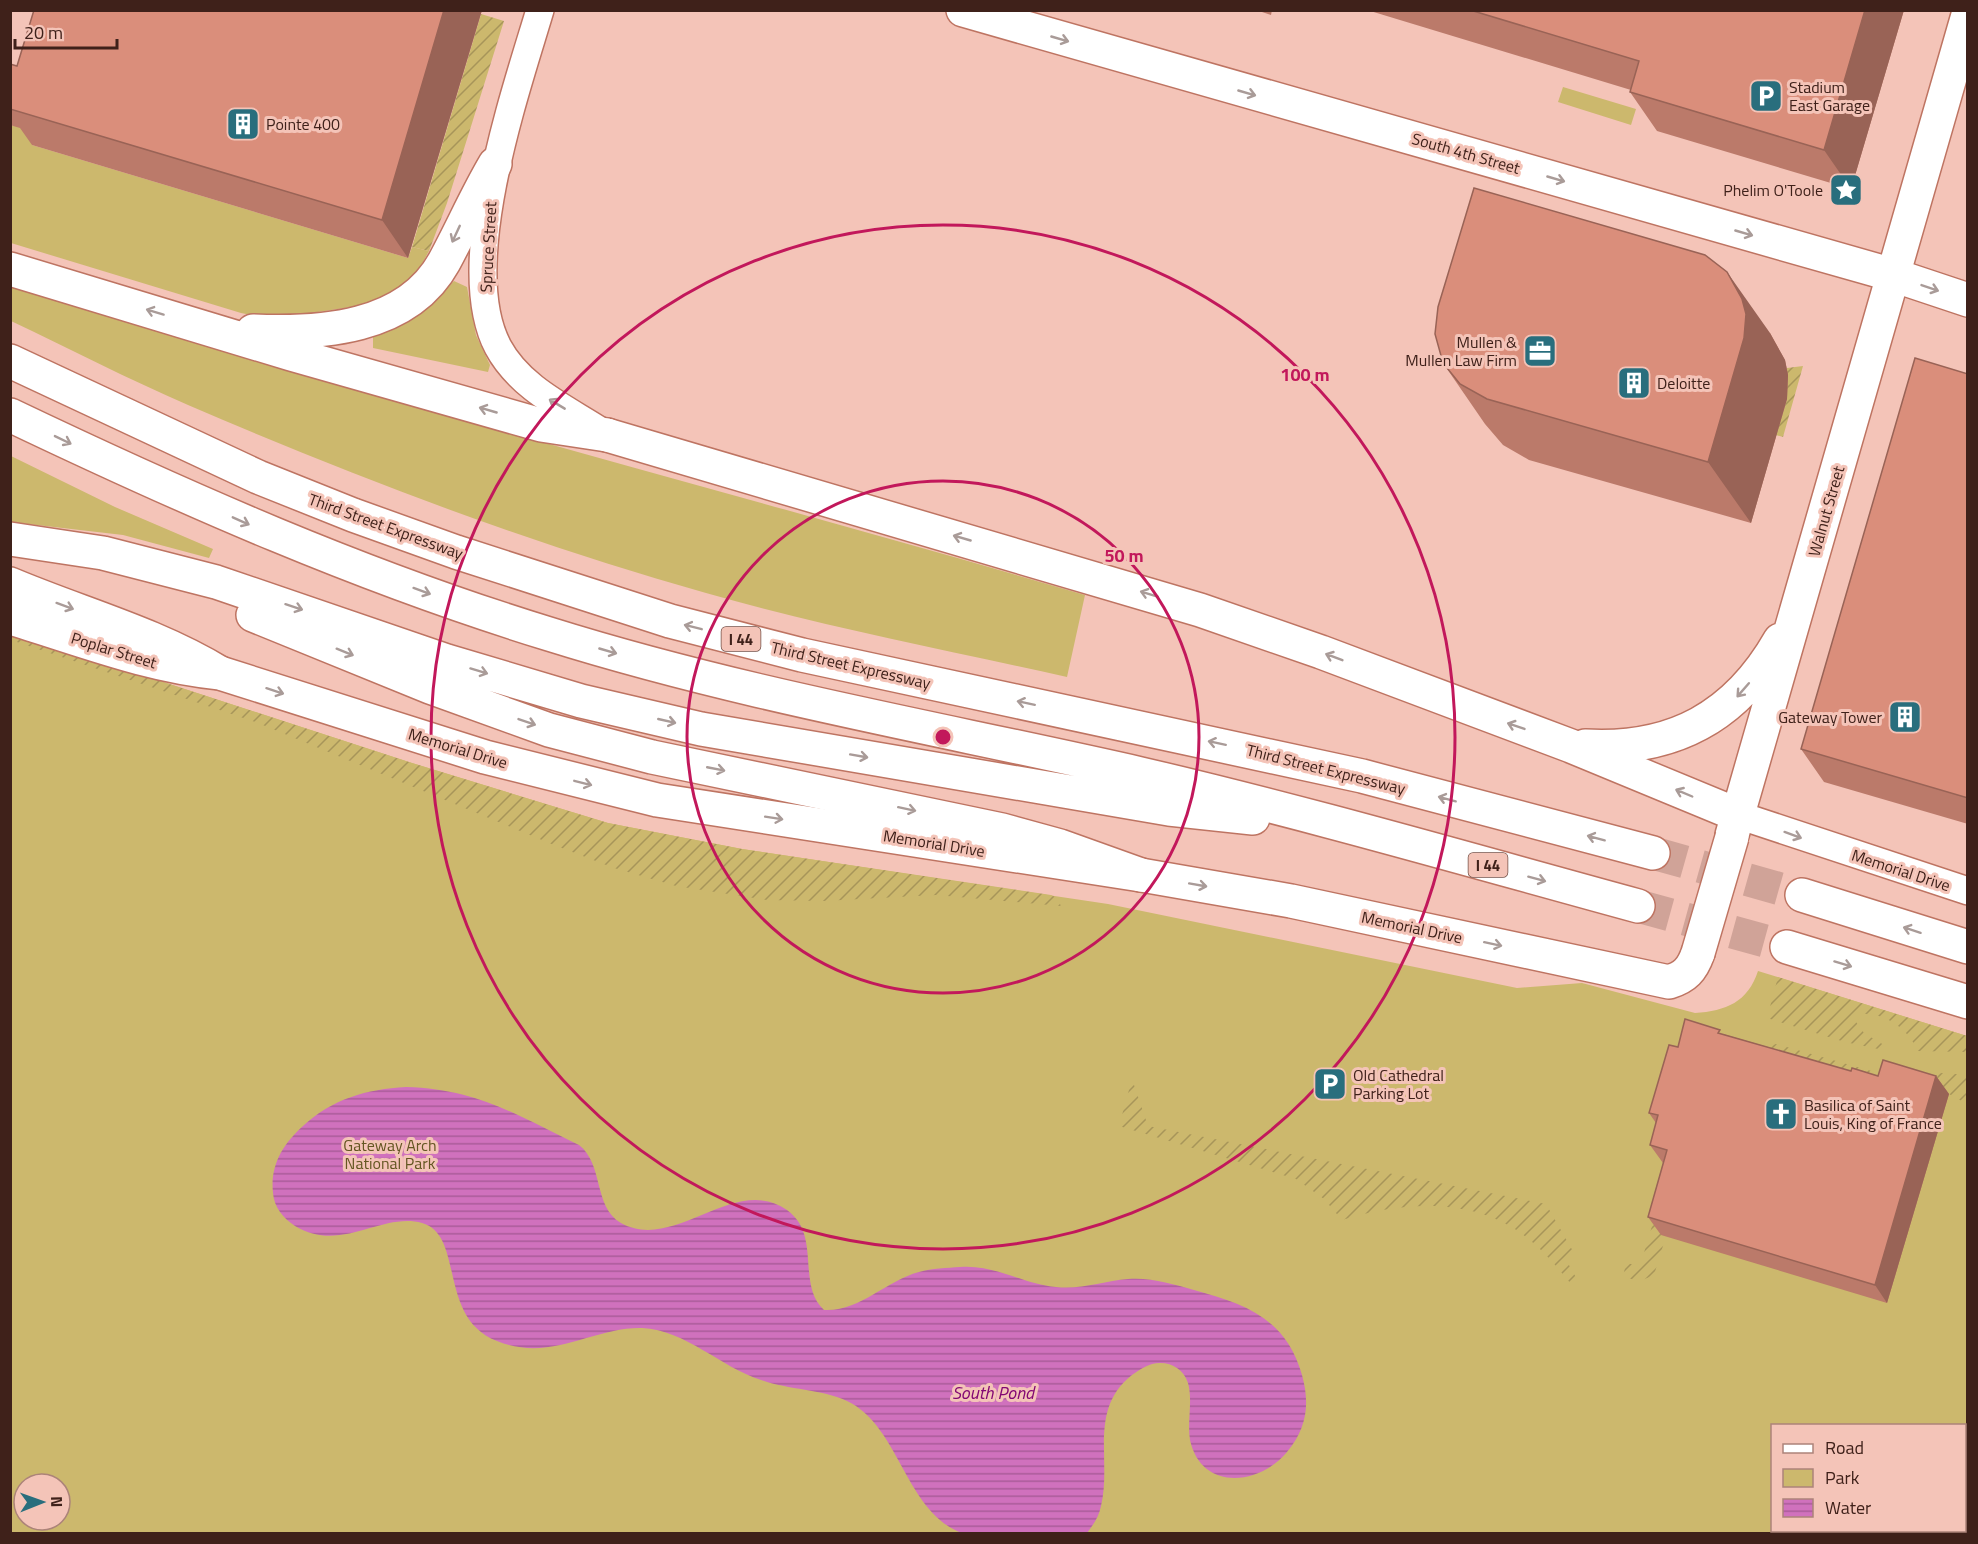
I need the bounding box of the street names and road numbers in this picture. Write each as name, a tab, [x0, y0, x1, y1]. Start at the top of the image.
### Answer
street label: South 4th Street	[1409, 126, 1523, 180]
street label: Spruce Street	[474, 201, 502, 293]
street label: Walnut Street	[1802, 463, 1850, 559]
street label: Third Street Expressway	[305, 487, 467, 565]
street label: Poplar Street	[68, 626, 160, 674]
road number: I 44	[722, 627, 760, 651]
street label: Third Street Expressway	[769, 635, 933, 695]
street label: Memorial Drive	[405, 722, 511, 774]
street label: Third Street Expressway	[1244, 738, 1408, 800]
street label: Memorial Drive	[881, 823, 987, 863]
street label: Memorial Drive	[1849, 843, 1953, 897]
road number: I 44	[1468, 853, 1508, 877]
street label: Memorial Drive	[1359, 905, 1465, 949]

